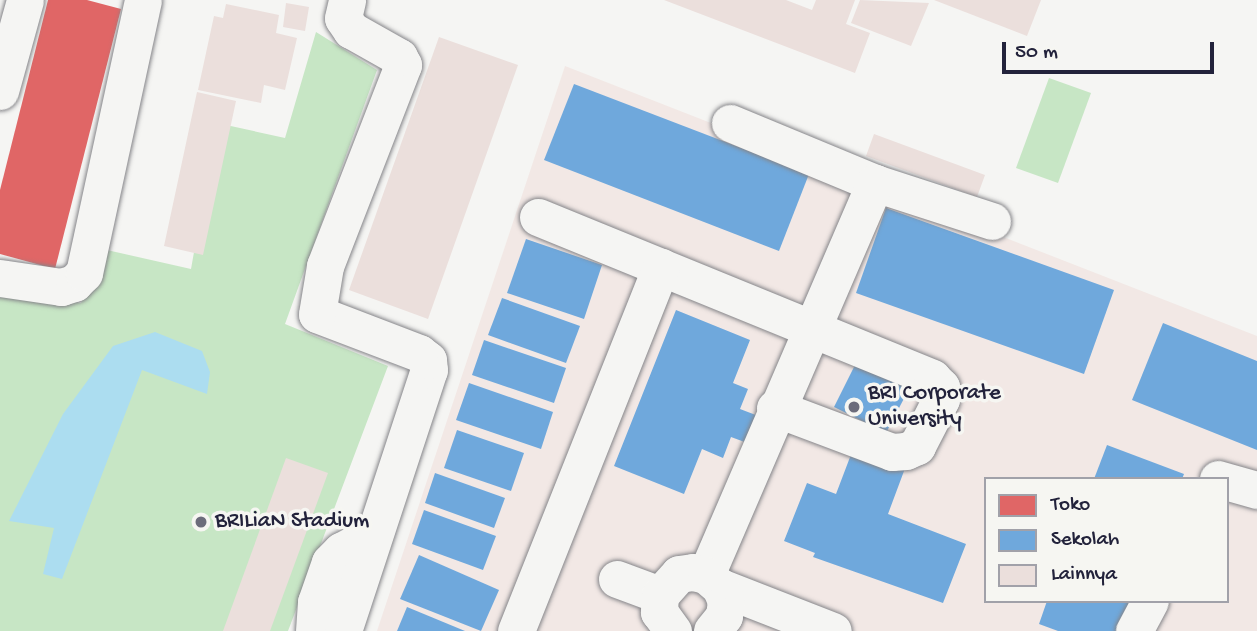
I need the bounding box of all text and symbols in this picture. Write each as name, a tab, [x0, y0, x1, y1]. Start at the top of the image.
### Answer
scale bar	[1005, 28, 1217, 72]
text: 50 m	[1015, 41, 1058, 66]
place label: BRI Corporate University	[868, 380, 1001, 434]
marker: BRI Corporate University	[846, 399, 862, 415]
legend	[984, 477, 1229, 603]
text: Toko	[1051, 493, 1090, 518]
place label: BRILiaN Stadium	[215, 508, 369, 536]
marker: BRILiaN Stadium	[193, 514, 209, 530]
text: Sekolah	[1051, 528, 1119, 553]
text: Lainnya	[1051, 563, 1117, 588]

